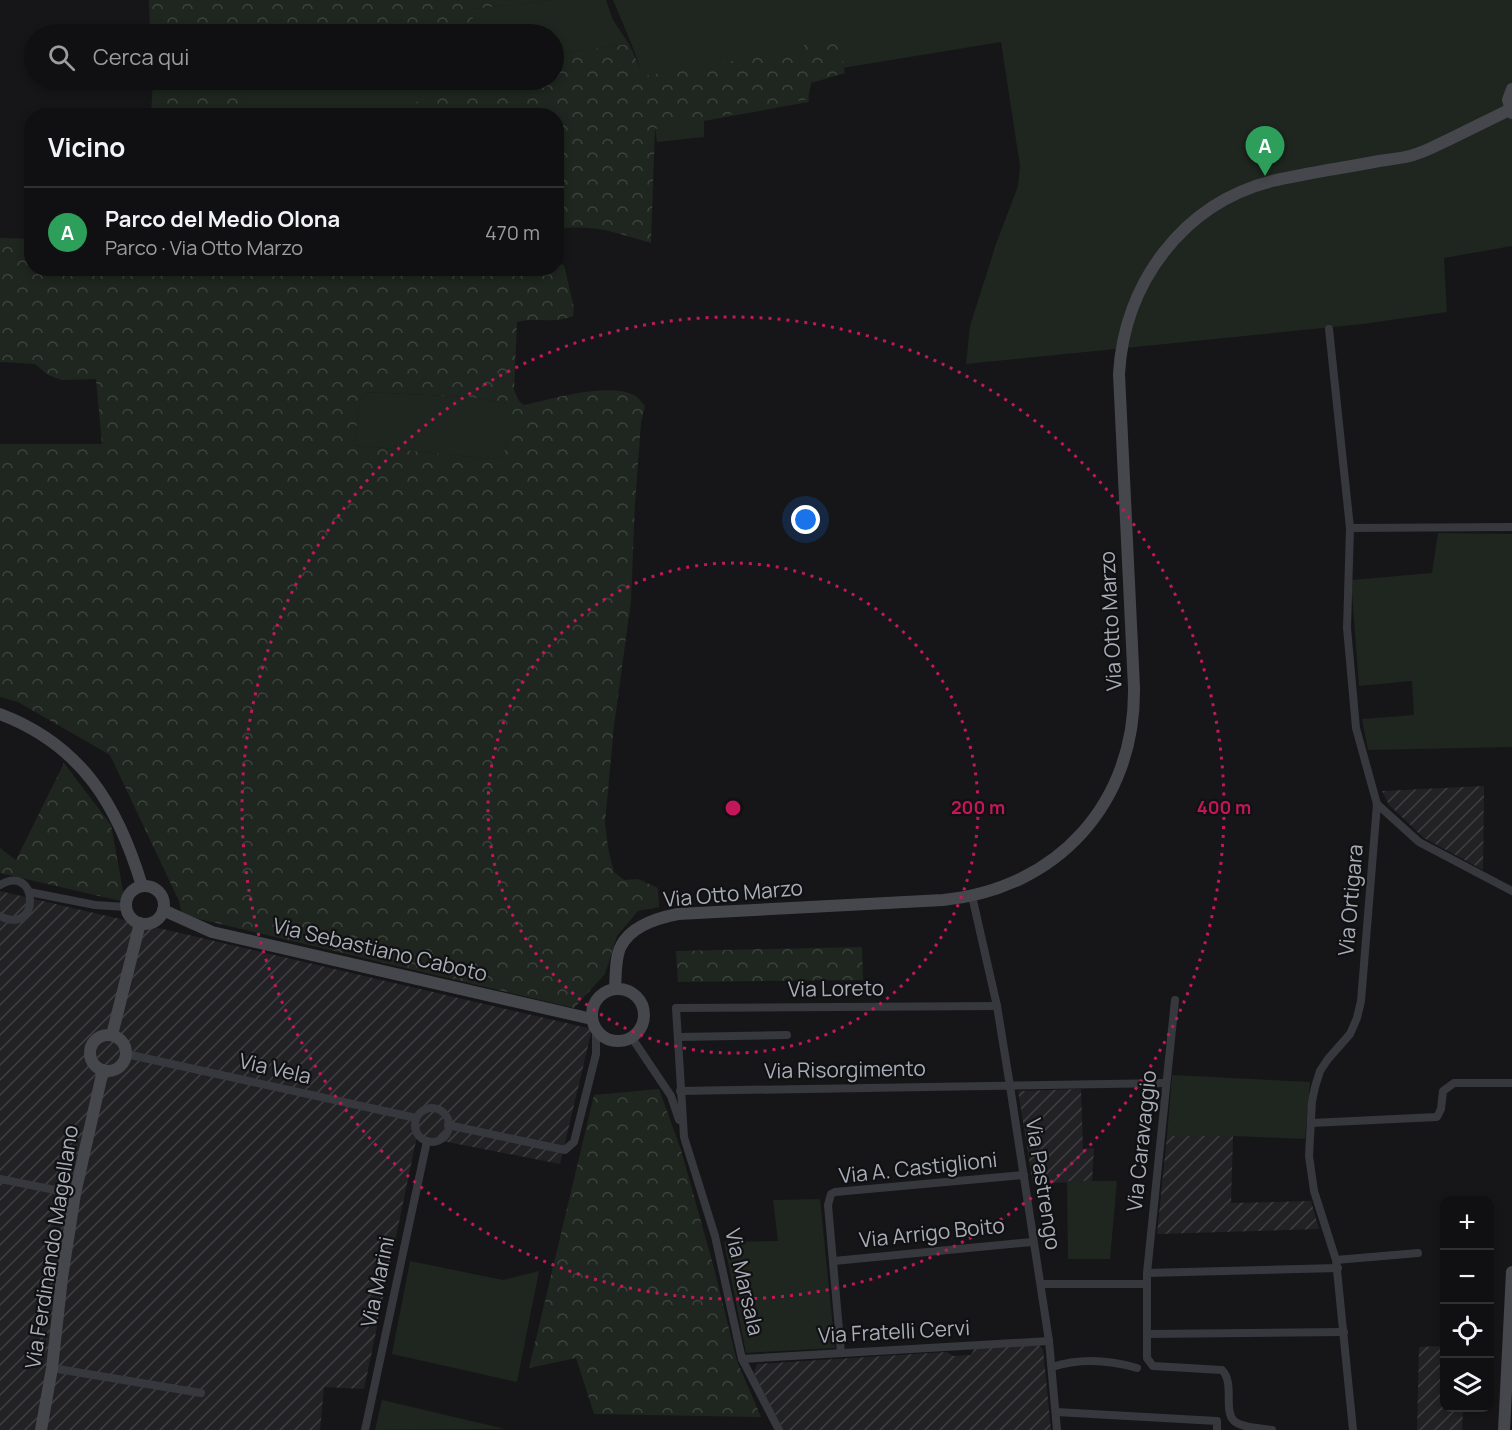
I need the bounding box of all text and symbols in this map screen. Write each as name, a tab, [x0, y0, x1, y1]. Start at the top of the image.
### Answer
search box	[24, 24, 564, 90]
icon: search	[45, 41, 78, 74]
text: Cerca qui	[93, 42, 189, 72]
pin: A	[1246, 126, 1284, 176]
text: Vicino	[48, 129, 125, 165]
text: Parco del Medio Olona	[105, 204, 340, 234]
text: A	[61, 219, 74, 246]
text: 470 m	[485, 219, 540, 246]
text: Parco · Via Otto Marzo	[105, 234, 303, 261]
your location	[791, 505, 820, 534]
street label: Via Otto Marzo	[1092, 550, 1128, 692]
text: 200 m	[951, 795, 1005, 819]
text: 400 m	[1197, 795, 1251, 819]
centre of rings	[723, 798, 743, 818]
street label: Via Ortigara	[1331, 843, 1369, 957]
street label: Via Otto Marzo	[662, 873, 804, 913]
street label: Via Sebastiano Caboto	[270, 911, 490, 987]
street label: Via Loreto	[788, 973, 884, 1003]
street label: Via Vela	[236, 1046, 314, 1090]
street label: Via Risorgimento	[764, 1054, 926, 1084]
street label: Via Caravaggio	[1120, 1069, 1162, 1213]
street label: Via Pastrengo	[1020, 1116, 1068, 1252]
street label: Via Ferdinando Magellano	[18, 1123, 84, 1371]
street label: Via A. Castiglioni	[837, 1145, 998, 1189]
map controls	[1440, 1196, 1494, 1412]
button: +	[1440, 1196, 1494, 1250]
street label: Via Arrigo Boito	[858, 1210, 1006, 1254]
street label: Via Marsala	[719, 1226, 771, 1338]
street label: Via Marini	[354, 1234, 400, 1330]
button: −	[1440, 1250, 1494, 1304]
button: locate	[1440, 1304, 1494, 1358]
street label: Via Fratelli Cervi	[817, 1313, 971, 1349]
button: layers	[1440, 1358, 1494, 1412]

